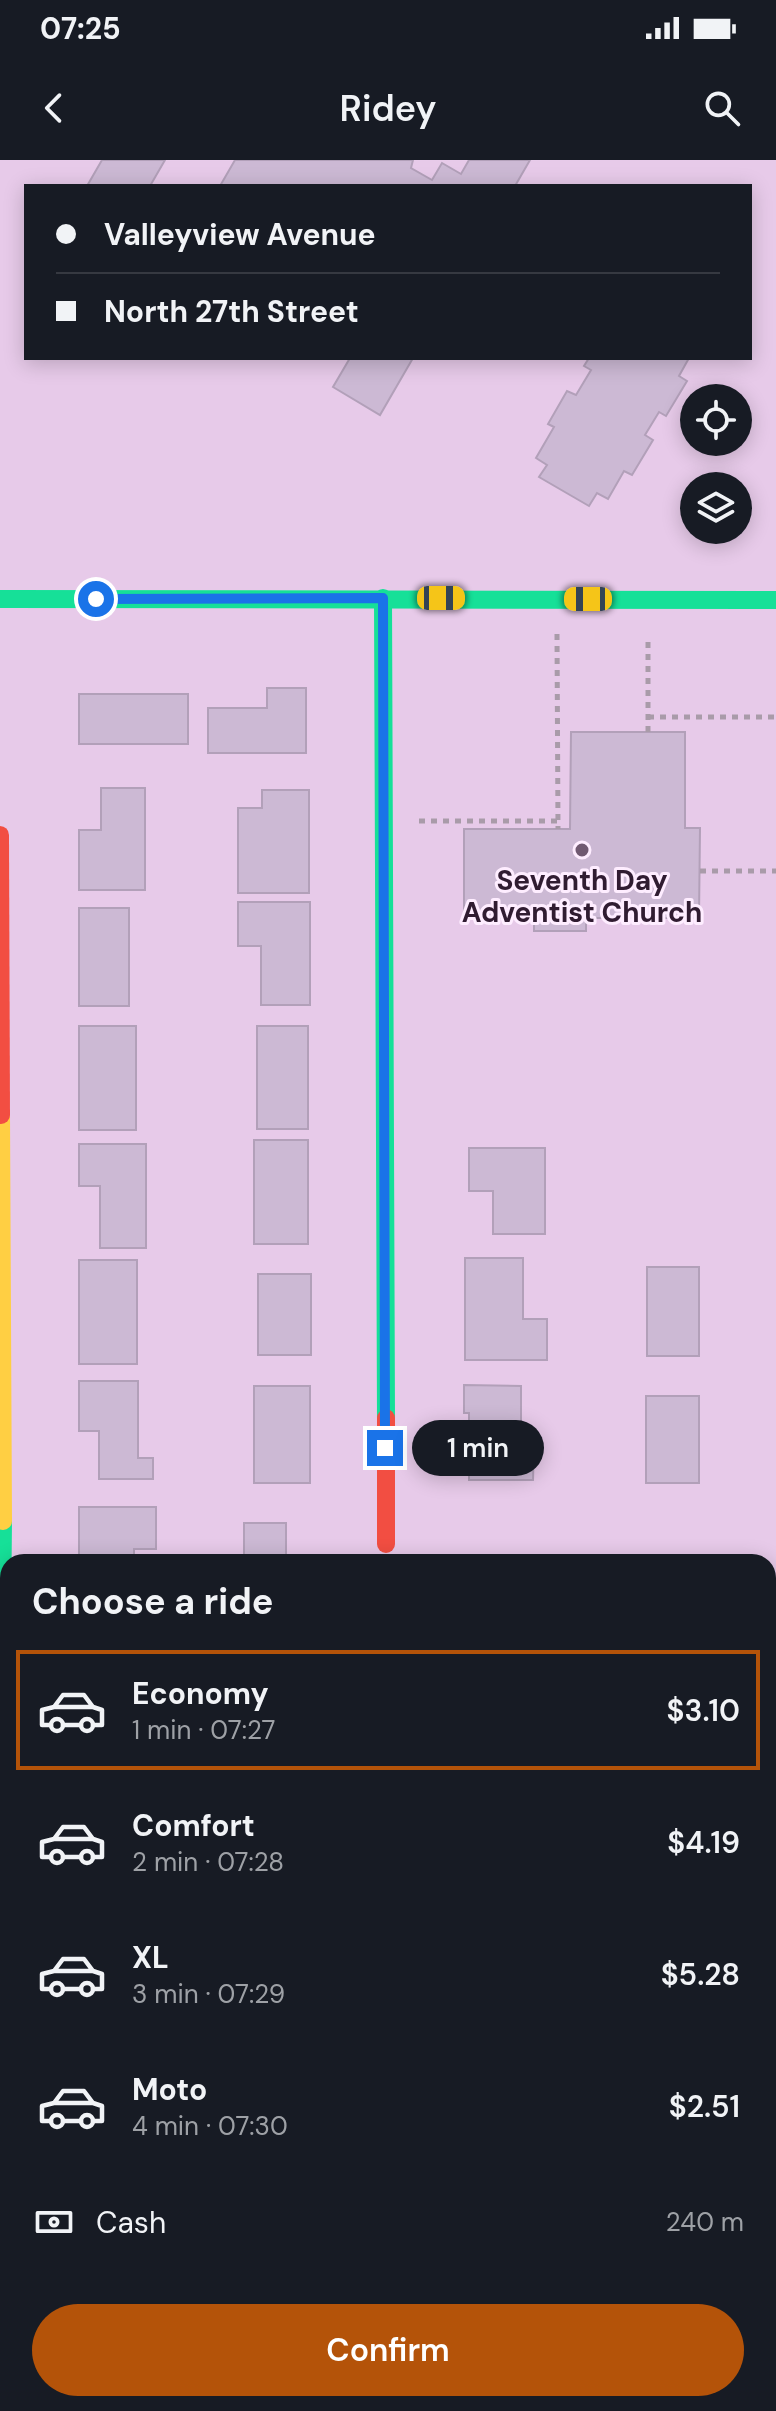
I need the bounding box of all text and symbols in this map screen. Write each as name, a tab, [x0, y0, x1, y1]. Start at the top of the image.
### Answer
text: 07:25	[40, 9, 121, 48]
text: Ridey	[340, 85, 436, 132]
icon: back	[32, 86, 76, 130]
icon: search	[700, 86, 744, 130]
text: Valleyview Avenue	[104, 215, 376, 254]
text: North 27th Street	[104, 292, 359, 331]
map controls	[680, 384, 752, 544]
button: locate	[680, 384, 752, 456]
button: layers	[680, 472, 752, 544]
route start	[78, 581, 114, 617]
car	[417, 586, 465, 610]
car	[564, 587, 612, 611]
marker: Seventh Day Adventist Church	[573, 841, 591, 859]
place label: Seventh Day Adventist Church	[462, 862, 702, 931]
callout: 1 min	[413, 1420, 545, 1476]
route end	[367, 1430, 403, 1466]
text: 1 min	[447, 1431, 509, 1465]
text: Choose a ride	[32, 1578, 273, 1625]
icon: car	[36, 1674, 108, 1746]
text: Economy	[132, 1674, 269, 1713]
text: $3.10	[667, 1691, 740, 1730]
text: 1 min · 07:27	[132, 1713, 275, 1747]
icon: car	[36, 1806, 108, 1878]
text: Comfort	[132, 1806, 255, 1845]
text: $4.19	[667, 1823, 740, 1862]
text: 2 min · 07:28	[132, 1845, 284, 1879]
icon: car	[36, 1938, 108, 2010]
text: XL	[132, 1938, 169, 1977]
text: $5.28	[661, 1955, 740, 1994]
text: 3 min · 07:29	[132, 1977, 285, 2011]
icon: car	[36, 2070, 108, 2142]
text: Moto	[132, 2070, 207, 2109]
text: $2.51	[669, 2087, 740, 2126]
text: 4 min · 07:30	[132, 2109, 288, 2143]
icon: cash	[32, 2200, 76, 2244]
text: Cash	[96, 2203, 166, 2242]
text: 240 m	[666, 2205, 744, 2239]
button: Confirm	[32, 2304, 744, 2396]

